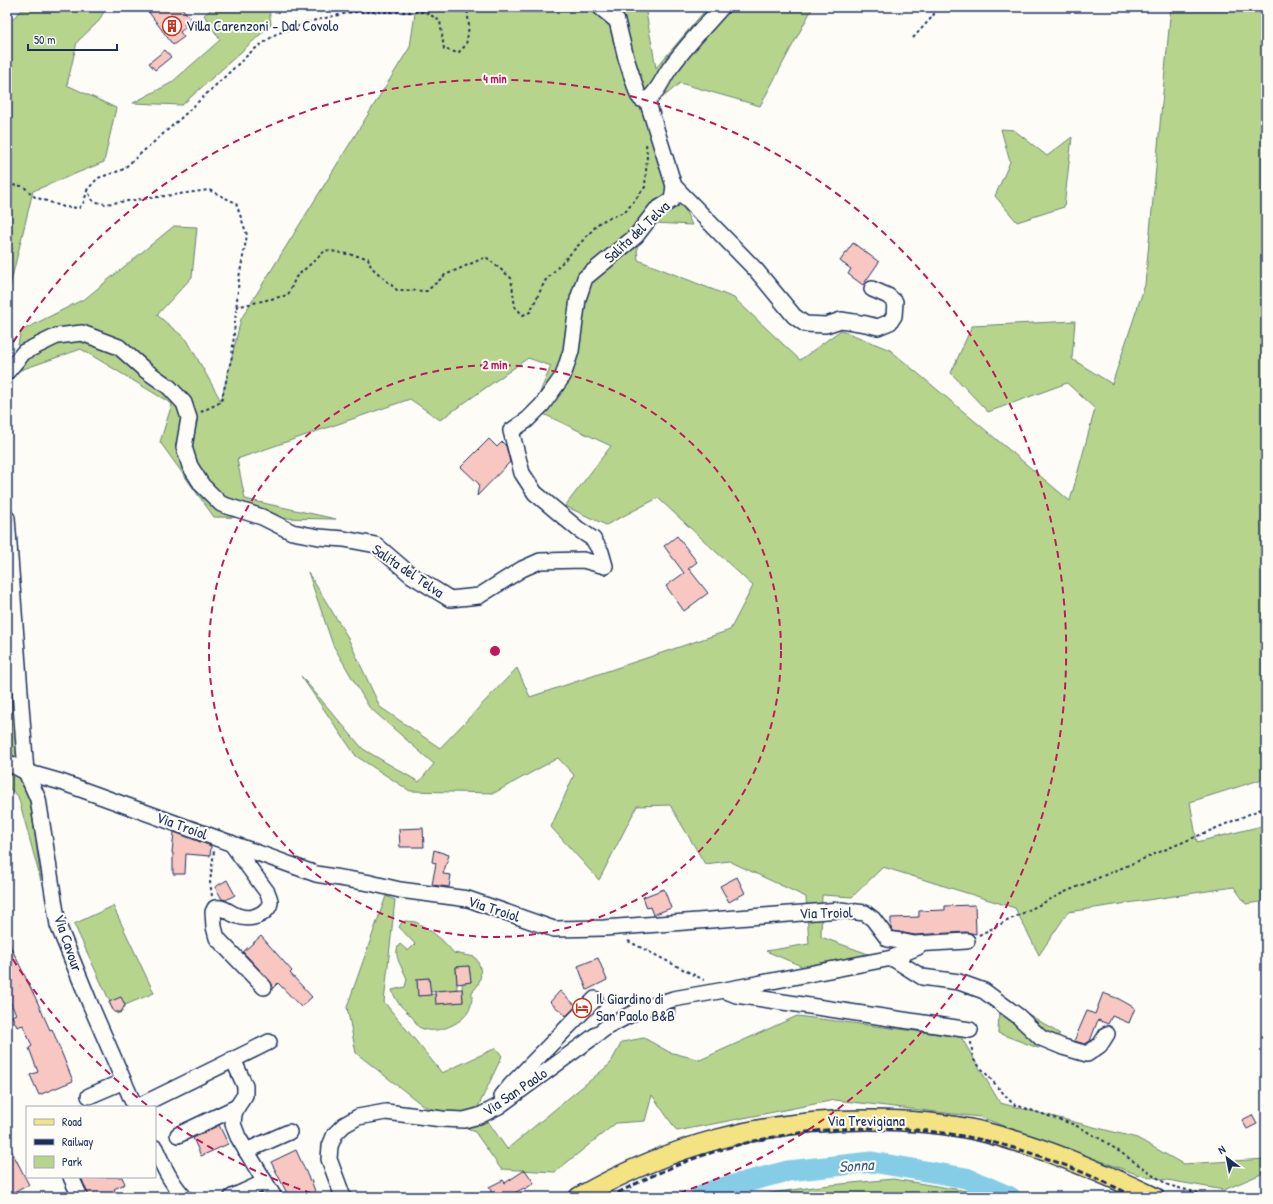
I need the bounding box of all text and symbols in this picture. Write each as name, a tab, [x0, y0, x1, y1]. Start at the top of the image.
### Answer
building icon: Villa Carenzoni - Dal Covolo	[161, 15, 183, 37]
place label: Villa Carenzoni - Dal Covolo	[186, 15, 339, 36]
scale bar	[28, 26, 117, 52]
text: 50 m	[34, 31, 55, 48]
text: 4 min	[483, 70, 507, 87]
street label: Salita del Telva	[599, 196, 674, 268]
text: 2 min	[483, 356, 508, 373]
street label: Salita del Telva	[368, 539, 449, 602]
centre of rings	[488, 644, 502, 658]
street label: Via Troiol	[154, 807, 211, 845]
street label: Via Troiol	[466, 890, 523, 927]
street label: Via Troiol	[799, 902, 853, 923]
street label: Via Cavour	[49, 912, 88, 974]
place label: Il Giardino di San Paolo B&B	[596, 988, 675, 1026]
hotel icon: Il Giardino di San Paolo B&B	[571, 997, 593, 1019]
street label: Via San Paolo	[478, 1062, 551, 1121]
legend	[26, 1106, 156, 1178]
street label: Via Trevigiana	[827, 1110, 905, 1131]
text: Road	[62, 1113, 82, 1130]
text: Railway	[62, 1133, 93, 1150]
north arrow	[1207, 1138, 1247, 1178]
text: N	[1216, 1142, 1228, 1157]
text: Park	[62, 1153, 82, 1170]
water label: Sonna	[838, 1153, 876, 1177]

